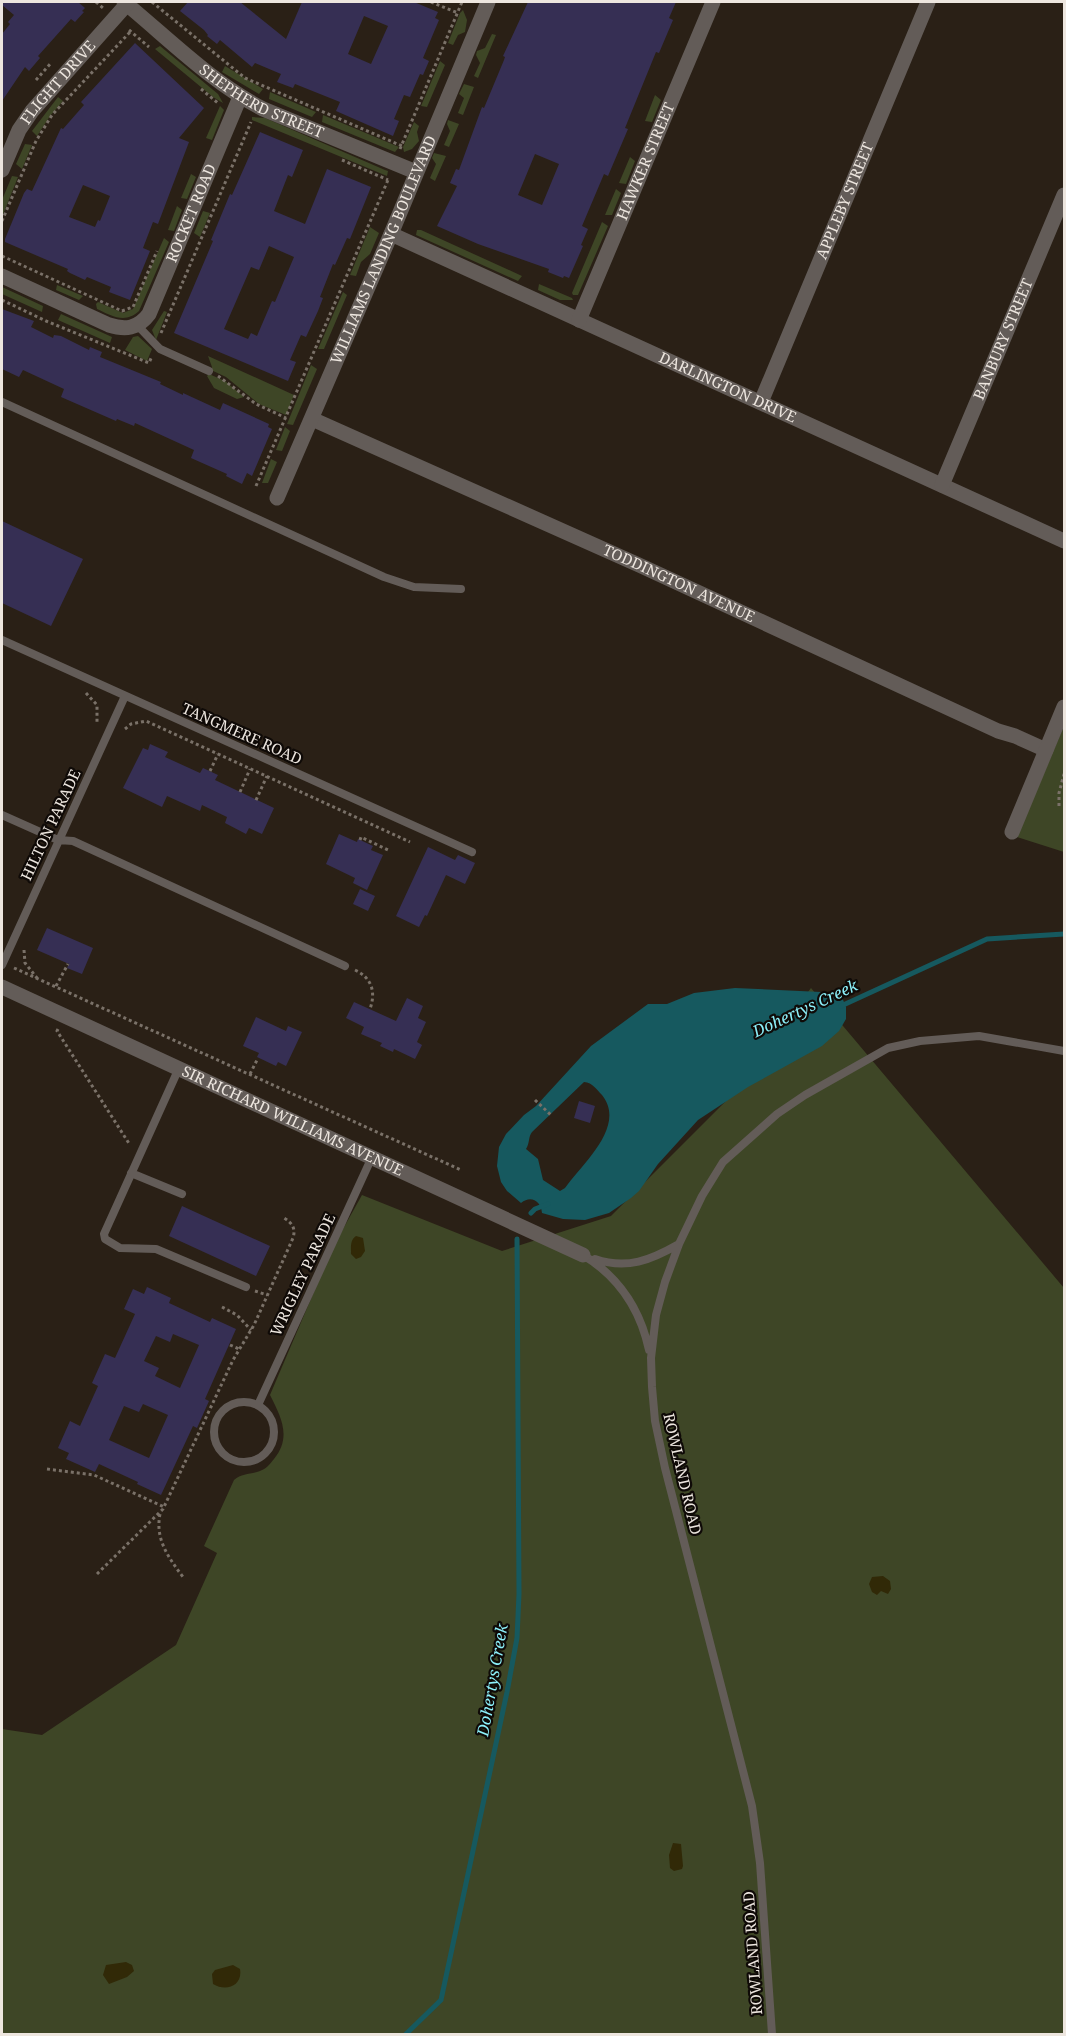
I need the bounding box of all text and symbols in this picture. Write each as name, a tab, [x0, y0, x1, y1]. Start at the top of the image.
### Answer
street label: FLIGHT DRIVE	[15, 36, 99, 128]
street label: SHEPHERD STREET	[196, 59, 327, 142]
street label: HAWKER STREET	[611, 99, 678, 223]
street label: WILLIAMS LANDING BOULEVARD	[325, 132, 440, 367]
street label: APPLEBY STREET	[811, 139, 877, 262]
street label: ROCKET ROAD	[161, 161, 220, 265]
street label: BANBURY STREET	[968, 275, 1037, 403]
street label: DARLINGTON DRIVE	[656, 347, 800, 427]
street label: TODDINGTON AVENUE	[600, 539, 758, 626]
street label: TANGMERE ROAD	[179, 698, 306, 769]
street label: HILTON PARADE	[16, 766, 85, 883]
water label: Dohertys Creek	[748, 974, 862, 1042]
street label: SIR RICHARD WILLIAMS AVENUE	[179, 1060, 407, 1180]
street label: WRIGLEY PARADE	[265, 1210, 339, 1339]
street label: ROWLAND ROAD	[659, 1411, 707, 1537]
water label: Dohertys Creek	[471, 1621, 513, 1739]
street label: ROWLAND ROAD	[738, 1890, 766, 2016]

